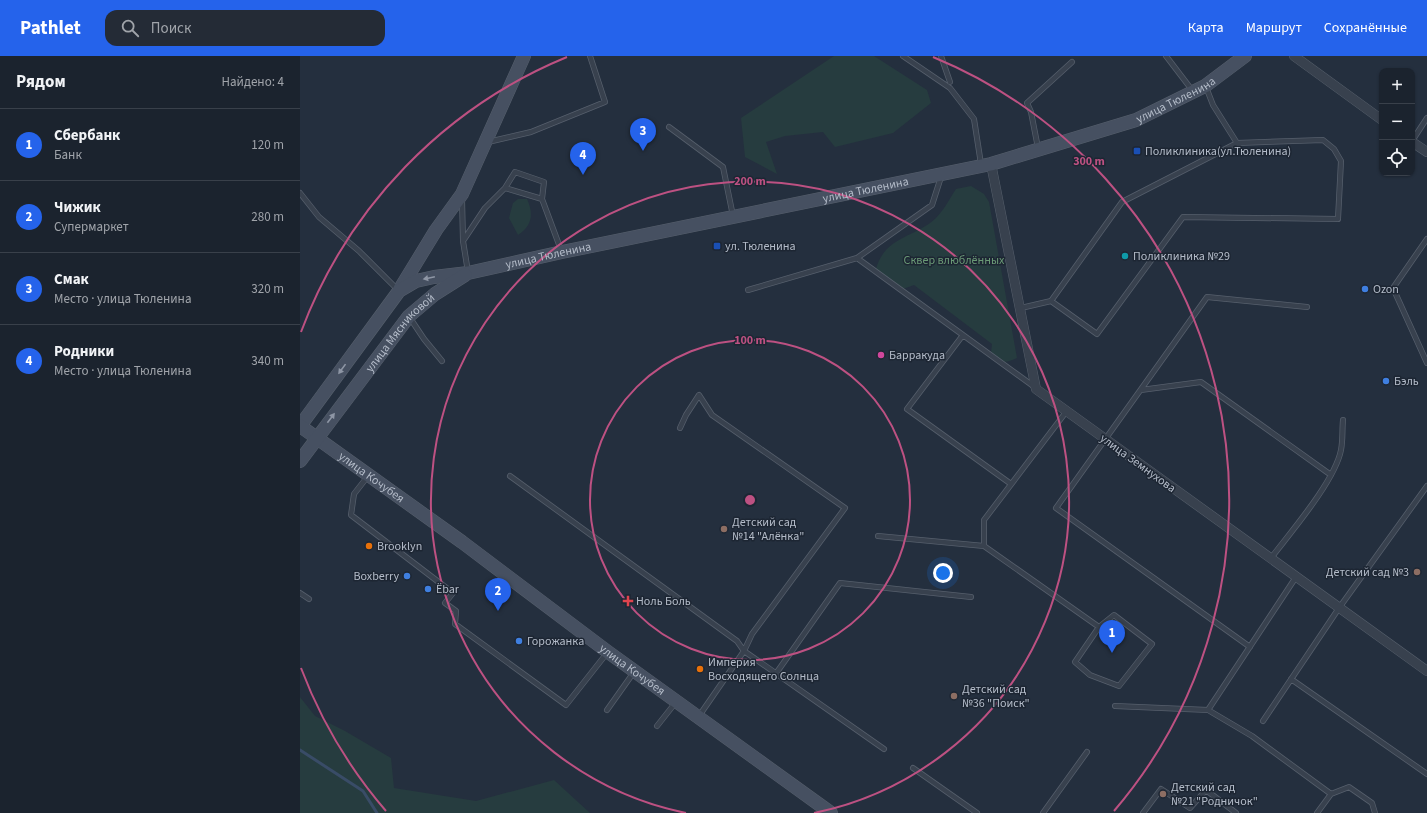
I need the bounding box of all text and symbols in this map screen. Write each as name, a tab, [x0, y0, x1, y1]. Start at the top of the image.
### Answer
search box	[105, 10, 385, 46]
text: Pathlet	[20, 15, 81, 42]
icon: search	[119, 17, 141, 39]
text: Поиск	[151, 18, 191, 39]
text: Карта	[1188, 18, 1224, 38]
text: Маршрут	[1246, 18, 1302, 38]
text: Сохранённые	[1324, 18, 1407, 38]
map controls	[1379, 68, 1415, 176]
button: +	[1379, 68, 1415, 104]
text: Рядом	[16, 70, 66, 94]
text: Найдено: 4	[222, 73, 284, 91]
street label: улица Тюленина	[1133, 73, 1219, 128]
button: −	[1379, 104, 1415, 140]
pin: 3	[630, 118, 656, 151]
text: Сбербанк	[54, 125, 120, 146]
text: 1	[26, 136, 32, 154]
text: 120 m	[251, 136, 284, 154]
button: locate	[1379, 140, 1415, 176]
pin: 4	[570, 142, 596, 175]
place label: Поликлиника(ул.Тюленина)	[1145, 143, 1291, 160]
text: Банк	[54, 146, 82, 164]
marker: Поликлиника(ул.Тюленина)	[1132, 146, 1142, 156]
text: 300 m	[1073, 153, 1105, 170]
text: 200 m	[734, 173, 766, 190]
street label: улица Тюленина	[821, 173, 910, 207]
text: Чижик	[54, 197, 101, 218]
text: 2	[26, 208, 32, 226]
text: 280 m	[251, 208, 284, 226]
text: Супермаркет	[54, 218, 129, 236]
street label: улица Тюленина	[504, 238, 593, 273]
place label: ул. Тюленина	[725, 238, 796, 255]
marker: ул. Тюленина	[712, 241, 722, 251]
place label: Поликлиника №29	[1133, 248, 1230, 265]
marker: Поликлиника №29	[1120, 251, 1130, 261]
park label: Сквер влюблённых	[904, 252, 1005, 269]
text: Смак	[54, 269, 89, 290]
one-way arrow	[423, 276, 435, 282]
text: 3	[26, 280, 32, 298]
text: 320 m	[251, 280, 284, 298]
place label: Ozon	[1373, 281, 1399, 298]
marker: Ozon	[1360, 284, 1370, 294]
text: Место · улица Тюленина	[54, 290, 191, 308]
street label: улица Мясниковой	[362, 290, 439, 376]
text: 100 m	[734, 332, 766, 349]
text: Родники	[54, 341, 114, 362]
place label: Барракуда	[889, 347, 945, 364]
marker: Барракуда	[876, 350, 886, 360]
text: 4	[26, 352, 32, 370]
text: 340 m	[251, 352, 284, 370]
text: Место · улица Тюленина	[54, 362, 191, 380]
one-way arrow	[338, 363, 346, 374]
place label: Бэль	[1394, 373, 1419, 390]
marker: Бэль	[1381, 376, 1391, 386]
one-way arrow	[327, 413, 336, 424]
street label: улица Земнухова	[1096, 430, 1179, 497]
street label: улица Кочубея	[335, 448, 408, 507]
centre of rings	[743, 493, 757, 507]
place label: Детский сад №14 "Алёнка"	[732, 514, 804, 545]
marker: Детский сад №14 "Алёнка"	[719, 524, 729, 534]
place label: Brooklyn	[377, 538, 422, 555]
marker: Brooklyn	[364, 541, 374, 551]
your location	[933, 563, 953, 583]
place label: Детский сад №3	[1326, 564, 1409, 581]
marker: Детский сад №3	[1412, 567, 1422, 577]
place label: Boxberry	[353, 568, 399, 585]
marker: Boxberry	[402, 571, 412, 581]
pin: 2	[485, 578, 511, 611]
place label: Ёbar	[436, 581, 460, 598]
marker: Ёbar	[423, 584, 433, 594]
place label: Ноль Боль	[636, 593, 691, 610]
marker: Ноль Боль	[623, 596, 633, 606]
pin: 1	[1099, 620, 1125, 653]
place label: Горожанка	[527, 633, 584, 650]
marker: Горожанка	[514, 636, 524, 646]
street label: улица Кочубея	[595, 640, 668, 700]
place label: Империя Восходящего Солнца	[708, 654, 819, 685]
marker: Империя Восходящего Солнца	[695, 664, 705, 674]
place label: Детский сад №36 "Поиск"	[962, 681, 1030, 712]
marker: Детский сад №36 "Поиск"	[949, 691, 959, 701]
place label: Детский сад №21 "Родничок"	[1171, 779, 1258, 810]
marker: Детский сад №21 "Родничок"	[1158, 789, 1168, 799]

